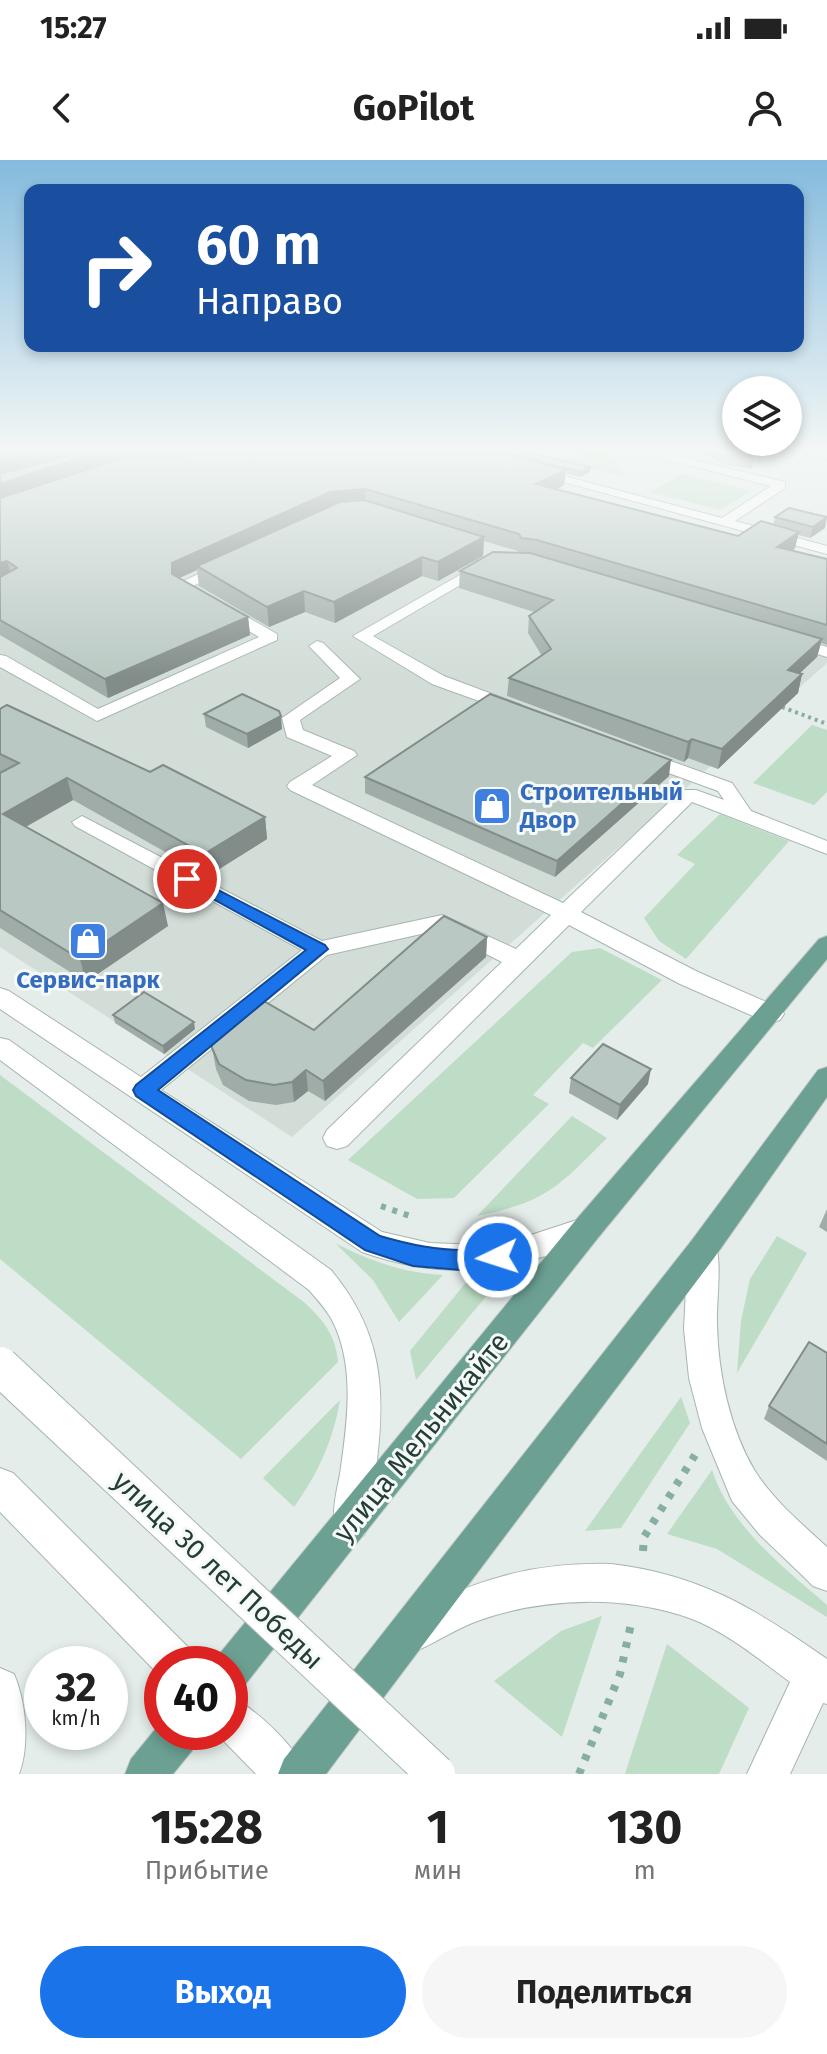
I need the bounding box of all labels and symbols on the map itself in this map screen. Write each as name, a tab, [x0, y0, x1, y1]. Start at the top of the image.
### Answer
place label: Строительный Двор	[519, 778, 683, 834]
shop icon: Строительный Двор	[471, 785, 513, 827]
pin	[153, 845, 221, 913]
shop icon: Сервис-парк	[67, 920, 109, 962]
place label: Сервис-парк	[16, 966, 161, 994]
position arrow	[456, 1215, 540, 1299]
street label: улица Мельникайте	[327, 1326, 515, 1548]
street label: улица 30 лет Победы	[106, 1464, 330, 1676]
speed limit sign: 40	[144, 1646, 248, 1750]

